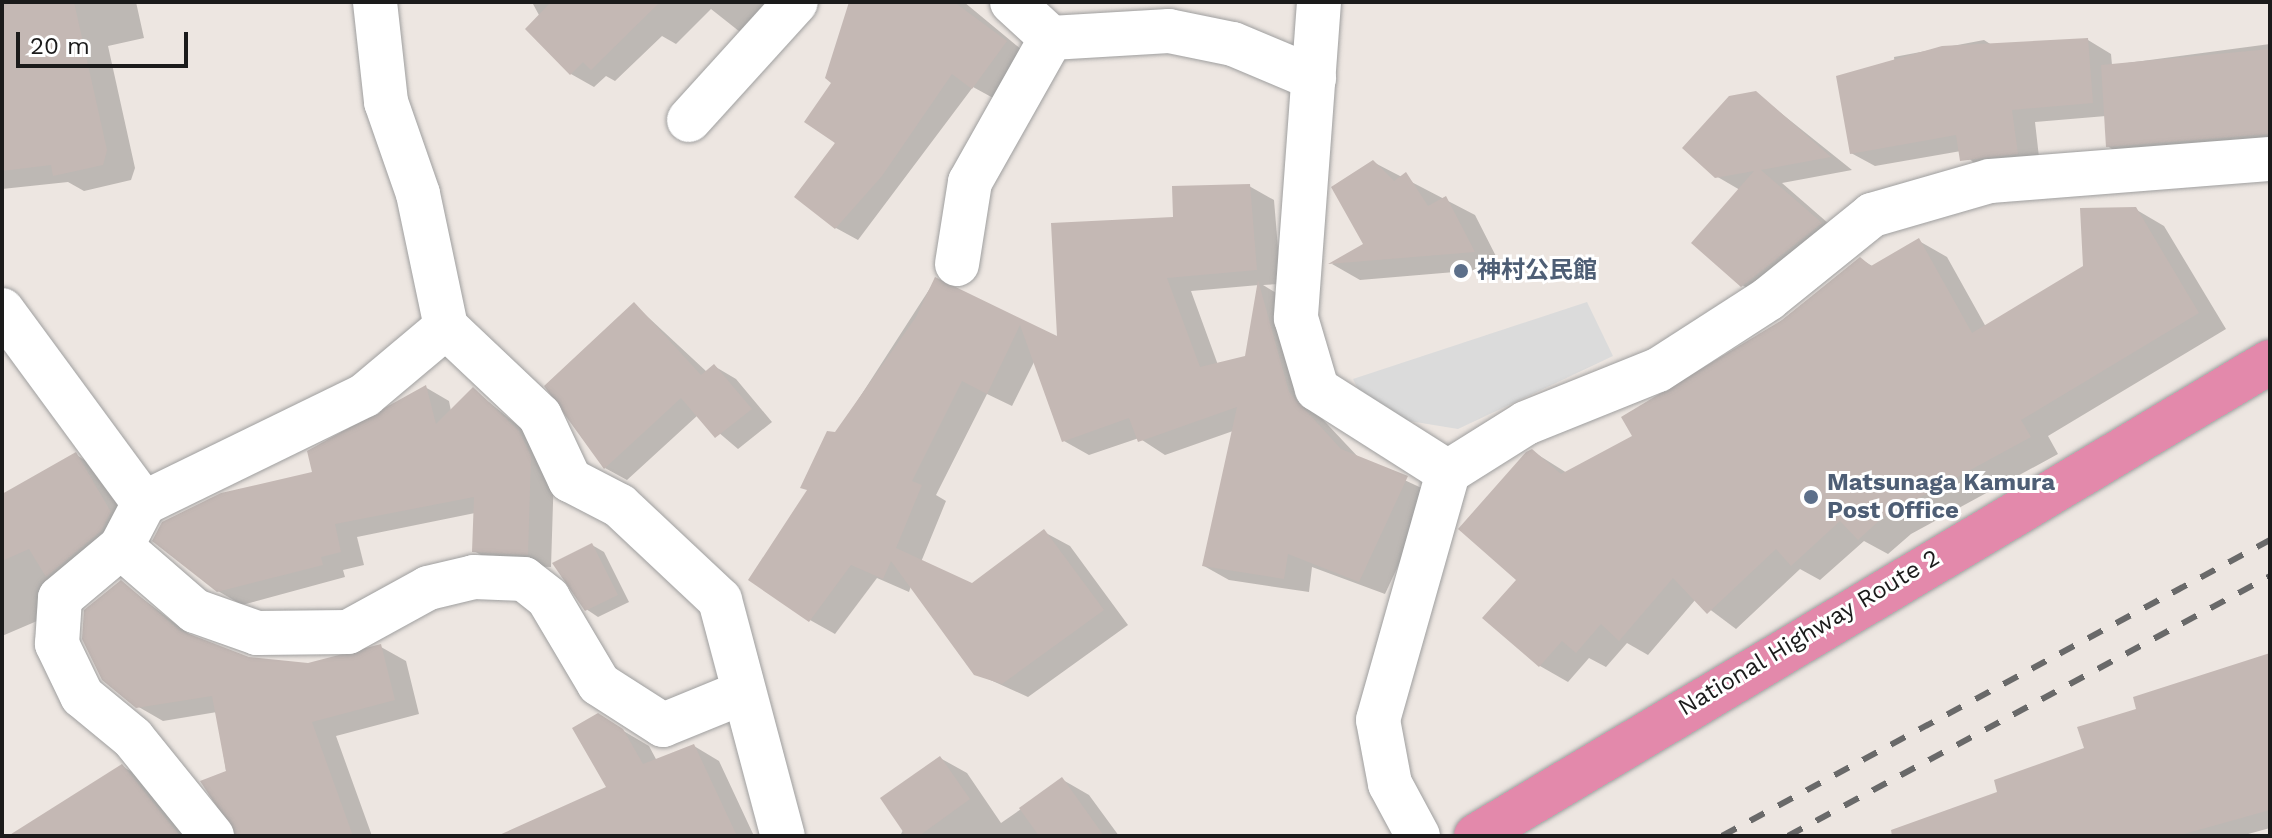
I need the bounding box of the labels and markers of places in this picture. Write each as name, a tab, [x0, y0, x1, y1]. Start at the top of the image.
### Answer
place label: 神村公民館	[1477, 257, 1597, 285]
marker: 神村公民館	[1452, 262, 1470, 280]
place label: Matsunaga Kamura Post Office	[1827, 469, 2055, 525]
marker: Matsunaga Kamura Post Office	[1802, 488, 1820, 506]

